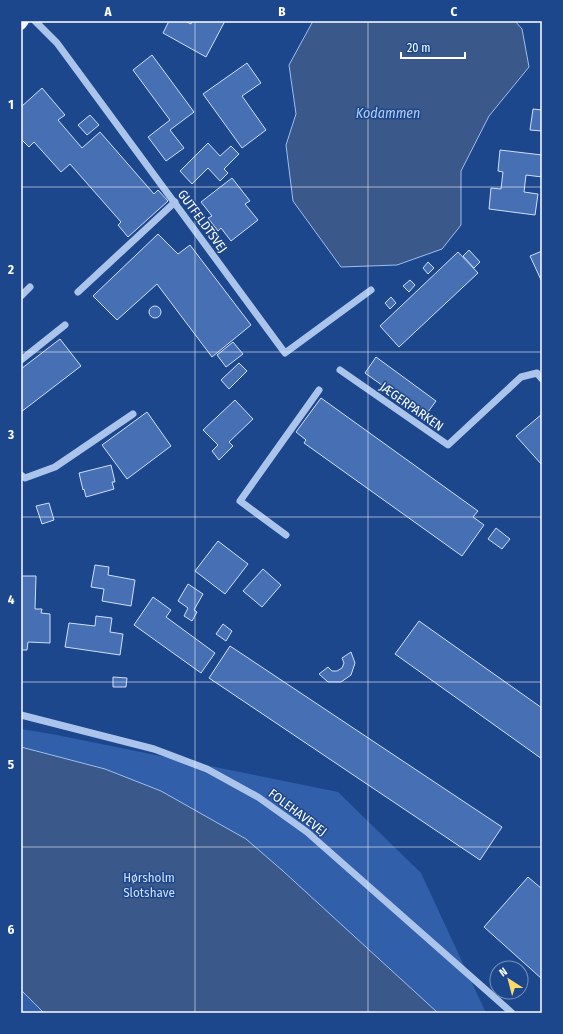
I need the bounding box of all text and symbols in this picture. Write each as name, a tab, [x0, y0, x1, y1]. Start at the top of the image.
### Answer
text: A	[103, 4, 112, 19]
text: B	[278, 4, 286, 19]
text: C	[451, 4, 458, 19]
scale bar	[401, 34, 465, 60]
text: 20 m	[407, 41, 431, 55]
text: 1	[8, 97, 14, 112]
water label: Kodammen	[356, 105, 420, 122]
street label: GUTFELDTSVEJ	[175, 187, 230, 256]
text: 2	[7, 262, 14, 277]
street label: JÆGERPARKEN	[377, 379, 446, 434]
text: 3	[7, 427, 14, 442]
text: 4	[8, 592, 15, 607]
text: 5	[8, 757, 14, 772]
street label: FOLEHAVEVEJ	[266, 786, 330, 839]
park label: Hørsholm Slotshave	[123, 870, 175, 900]
text: 6	[8, 922, 15, 937]
north arrow	[489, 960, 529, 1000]
text: N	[497, 965, 510, 980]

